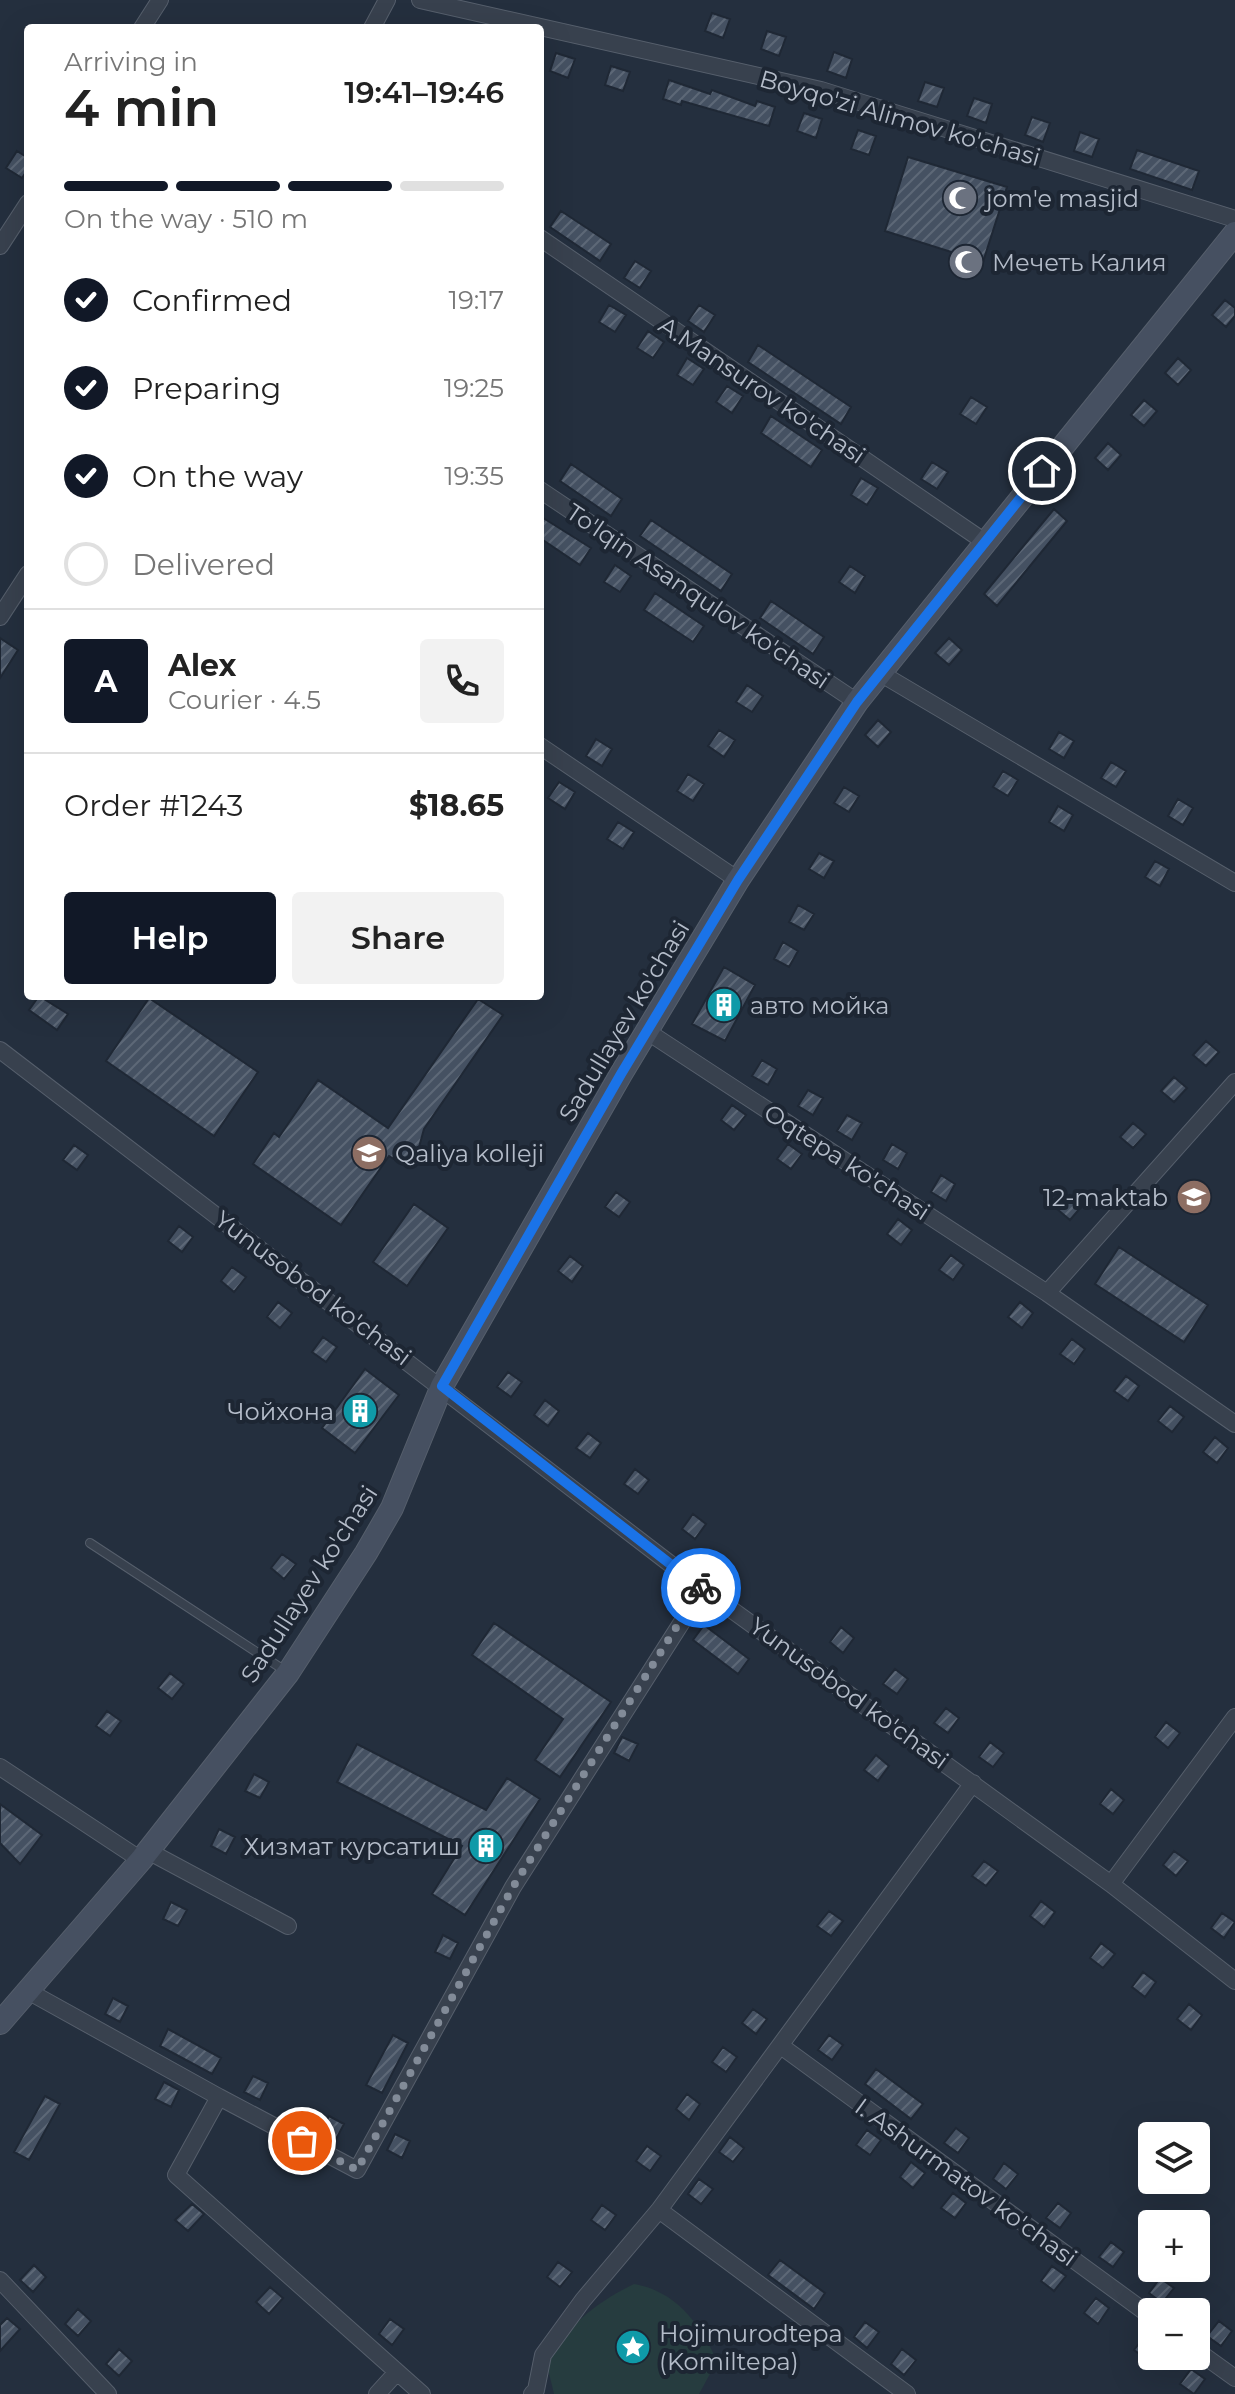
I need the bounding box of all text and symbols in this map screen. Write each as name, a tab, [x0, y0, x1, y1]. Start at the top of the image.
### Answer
text: Arriving in	[64, 46, 198, 78]
street label: Boyqo'zi Alimov ko'chasi	[756, 64, 1044, 172]
text: 19:41–19:46	[344, 74, 504, 111]
text: 4 min	[64, 76, 219, 139]
mosque icon: jom'e masjid	[941, 179, 979, 217]
place label: jom'e masjid	[983, 184, 1139, 213]
text: On the way · 510 m	[64, 203, 308, 235]
mosque icon: Мечеть Калия	[947, 243, 985, 281]
place label: Мечеть Калия	[992, 248, 1166, 277]
icon: check	[64, 278, 108, 322]
text: Confirmed	[132, 282, 292, 319]
text: 19:17	[449, 284, 504, 316]
street label: A.Mansurov ko'chasi	[653, 310, 871, 470]
icon: check	[64, 366, 108, 410]
text: Preparing	[132, 370, 281, 407]
text: 19:25	[444, 372, 504, 404]
pin	[1008, 437, 1076, 505]
icon: home	[1020, 449, 1064, 493]
icon: check	[64, 454, 108, 498]
text: On the way	[132, 458, 303, 495]
text: 19:35	[444, 460, 504, 492]
street label: To'lqin Asanqulov ko'chasi	[561, 497, 835, 695]
text: Delivered	[132, 546, 275, 583]
button: phone	[420, 639, 504, 723]
text: Alex	[168, 647, 236, 684]
text: A	[95, 663, 117, 700]
text: Courier · 4.5	[168, 684, 321, 716]
text: Order #1243	[64, 787, 244, 824]
text: $18.65	[409, 787, 504, 824]
button: Help	[64, 892, 276, 984]
button: Share	[292, 892, 504, 984]
street label: Sadullayev ko'chasi	[553, 915, 695, 1127]
building icon: авто мойка	[705, 986, 743, 1024]
place label: авто мойка	[750, 991, 889, 1020]
street label: Oqtepa ko'chasi	[759, 1098, 935, 1226]
school or university icon: Qaliya kolleji	[350, 1134, 388, 1172]
place label: Qaliya kolleji	[395, 1139, 544, 1168]
school or university icon: 12-maktab	[1175, 1178, 1213, 1216]
place label: 12-maktab	[1043, 1183, 1168, 1212]
street label: Yunusobod ko'chasi	[209, 1205, 417, 1371]
building icon: Чойхона	[341, 1392, 379, 1430]
place label: Чойхона	[227, 1397, 334, 1426]
street label: Sadullayev ko'chasi	[234, 1480, 384, 1688]
courier	[661, 1548, 741, 1628]
icon: bike	[679, 1566, 723, 1610]
street label: Yunusobod ko'chasi	[744, 1611, 954, 1775]
building icon: Хизмат курсатиш	[467, 1827, 505, 1865]
place label: Хизмат курсатиш	[244, 1832, 460, 1861]
street label: I. Ashurmatov ko'chasi	[849, 2092, 1083, 2272]
pin	[268, 2107, 336, 2175]
icon: bag	[280, 2119, 324, 2163]
map controls	[1138, 2122, 1210, 2370]
button: layers	[1138, 2122, 1210, 2194]
button: +	[1138, 2210, 1210, 2282]
button: −	[1138, 2298, 1210, 2370]
place label: Hojimurodtepa (Komiltepa)	[659, 2319, 843, 2376]
place icon: Hojimurodtepa (Komiltepa)	[614, 2328, 652, 2366]

